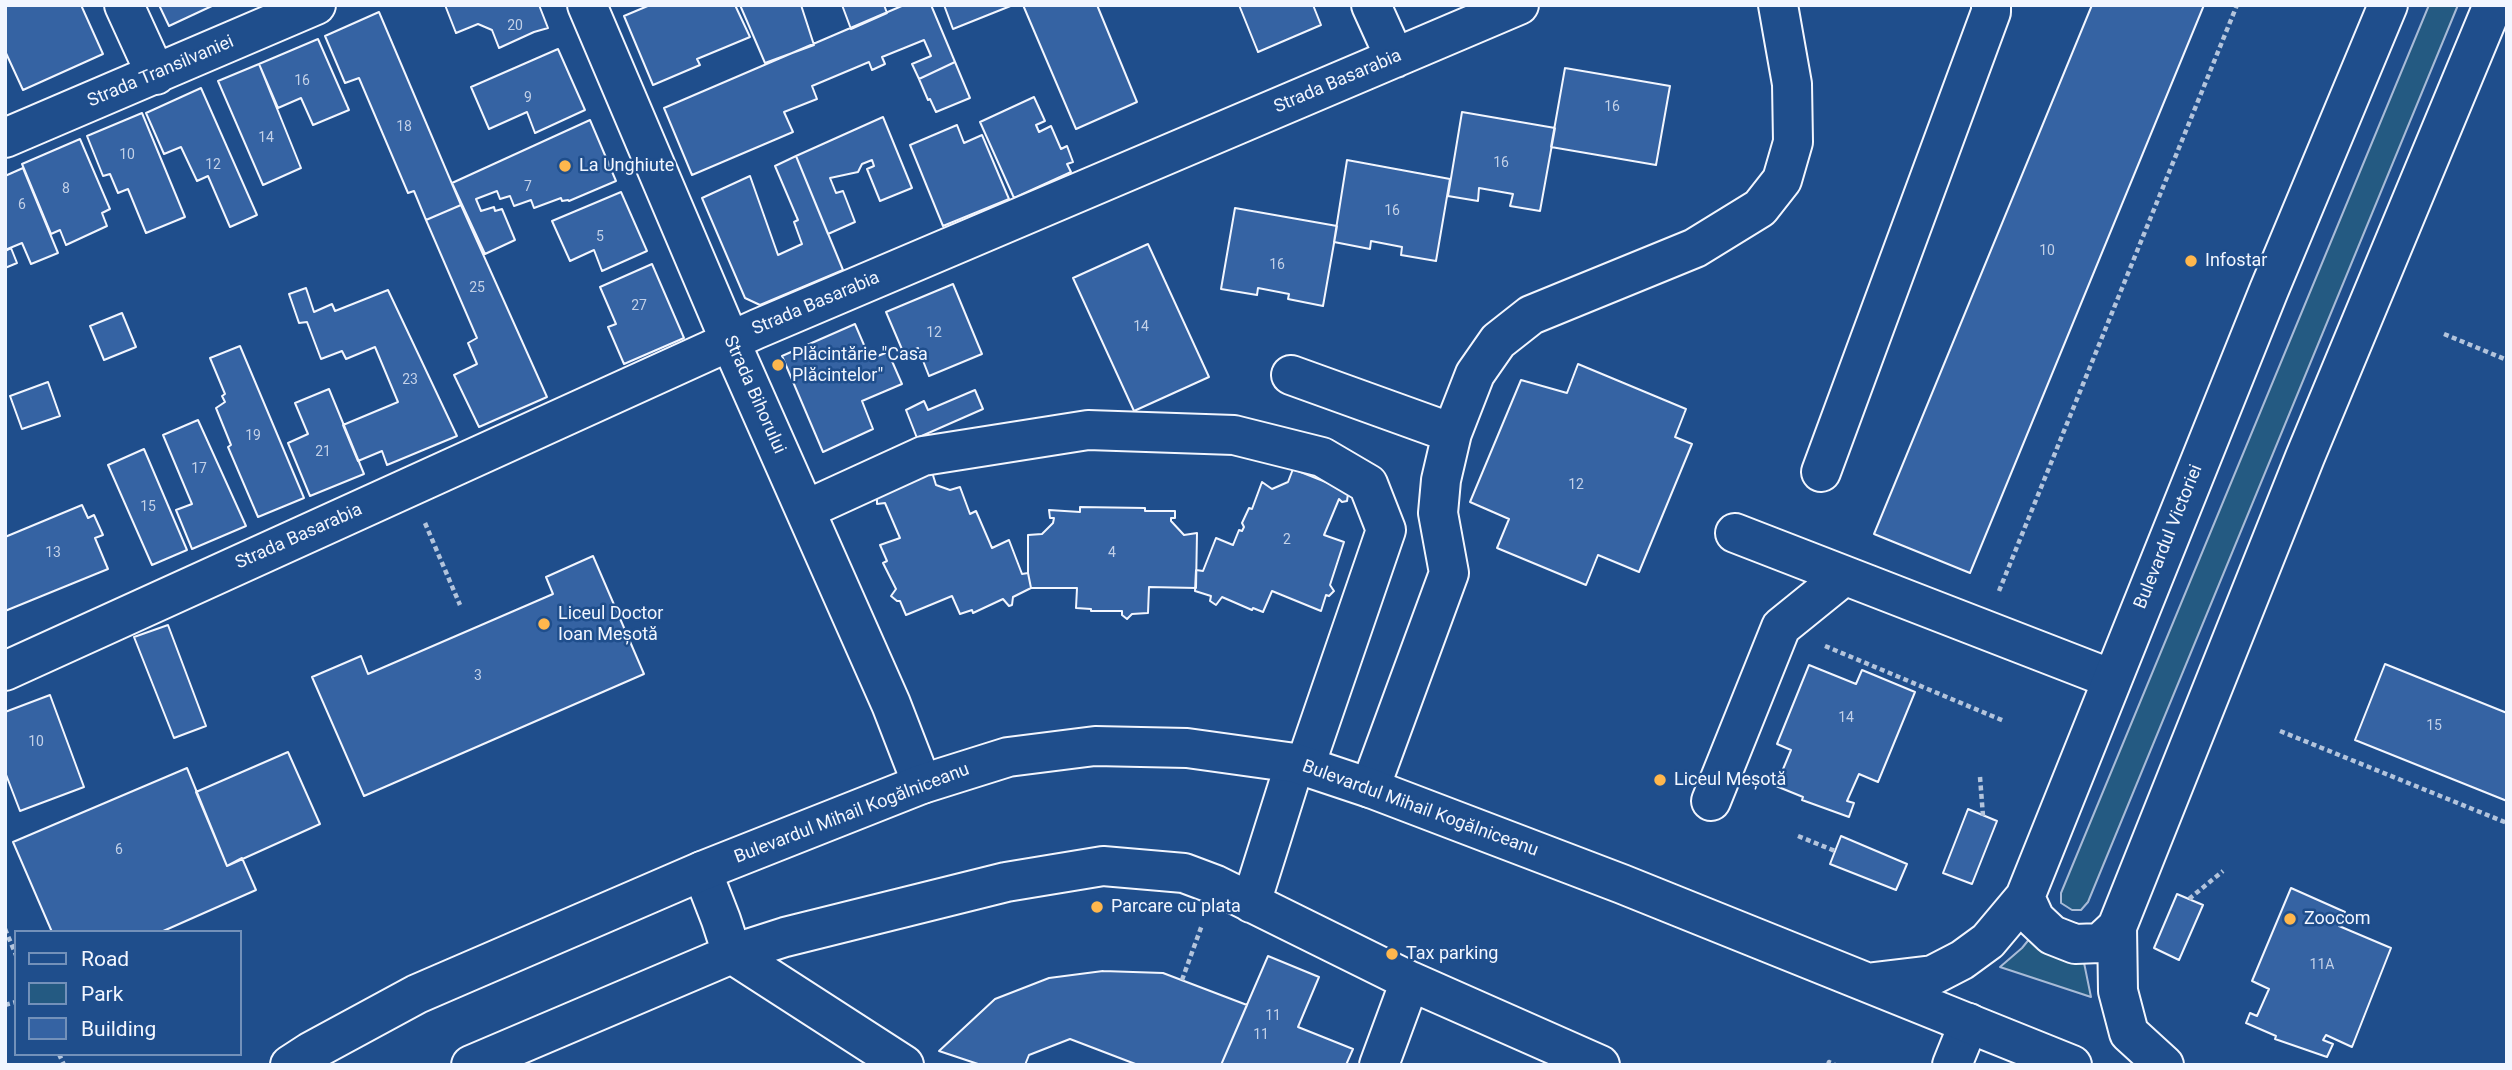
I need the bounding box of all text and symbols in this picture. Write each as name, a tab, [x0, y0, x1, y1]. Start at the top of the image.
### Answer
house number: 20	[507, 18, 523, 34]
street label: Strada Transilvaniei	[85, 31, 237, 113]
street label: Strada Basarabia	[1271, 45, 1405, 119]
house number: 16	[294, 73, 310, 89]
house number: 9	[524, 90, 532, 106]
house number: 16	[1604, 99, 1620, 115]
house number: 18	[396, 119, 412, 135]
house number: 14	[258, 130, 274, 146]
house number: 10	[119, 147, 135, 163]
place label: La Unghiute	[579, 155, 674, 177]
house number: 16	[1493, 155, 1509, 171]
house number: 12	[205, 157, 221, 173]
marker: La Unghiute	[557, 158, 573, 174]
house number: 7	[524, 179, 532, 195]
house number: 8	[62, 181, 70, 197]
house number: 6	[18, 197, 26, 213]
house number: 16	[1384, 203, 1400, 219]
house number: 5	[596, 229, 604, 245]
house number: 10	[2039, 243, 2055, 259]
place label: Infostar	[2205, 250, 2267, 272]
marker: Infostar	[2183, 253, 2199, 269]
house number: 16	[1269, 257, 1285, 273]
street label: Strada Basarabia	[749, 267, 883, 341]
house number: 25	[469, 280, 485, 296]
house number: 27	[631, 298, 647, 314]
house number: 14	[1133, 319, 1149, 335]
house number: 12	[926, 325, 942, 341]
street label: Strada Bihorului	[718, 333, 790, 457]
place label: Plăcintărie "Casa Plăcintelor"	[792, 344, 928, 386]
marker: Plăcintărie "Casa Plăcintelor"	[770, 357, 786, 373]
house number: 23	[402, 372, 418, 388]
house number: 19	[245, 428, 261, 444]
house number: 21	[315, 444, 331, 460]
house number: 17	[191, 461, 207, 477]
street label: Bulevardul Victoriei	[2130, 462, 2208, 612]
house number: 12	[1568, 477, 1584, 493]
house number: 15	[140, 499, 156, 515]
street label: Strada Basarabia	[232, 499, 366, 575]
house number: 2	[1283, 532, 1291, 548]
house number: 13	[45, 545, 61, 561]
house number: 4	[1108, 545, 1116, 561]
place label: Liceul Doctor Ioan Meșotă	[558, 603, 663, 646]
marker: Liceul Doctor Ioan Meșotă	[536, 616, 552, 632]
house number: 3	[474, 668, 482, 684]
house number: 14	[1838, 710, 1854, 726]
house number: 15	[2426, 718, 2442, 734]
house number: 10	[28, 734, 44, 750]
street label: Bulevardul Mihail Kogălniceanu	[1299, 756, 1541, 862]
street label: Bulevardul Mihail Kogălniceanu	[732, 759, 972, 869]
place label: Liceul Meșotă	[1674, 769, 1786, 791]
marker: Liceul Meșotă	[1652, 772, 1668, 788]
house number: 6	[115, 842, 123, 858]
place label: Parcare cu plata	[1111, 896, 1241, 918]
marker: Parcare cu plata	[1089, 899, 1105, 915]
place label: Zoocom	[2304, 908, 2371, 930]
marker: Zoocom	[2282, 911, 2298, 927]
legend	[14, 930, 242, 1056]
place label: Tax parking	[1406, 943, 1498, 965]
marker: Tax parking	[1384, 946, 1400, 962]
text: Road	[81, 947, 129, 971]
house number: 11A	[2310, 957, 2334, 973]
text: Park	[81, 982, 123, 1006]
house number: 11	[1265, 1008, 1281, 1024]
text: Building	[81, 1017, 156, 1041]
house number: 11	[1253, 1027, 1269, 1043]

